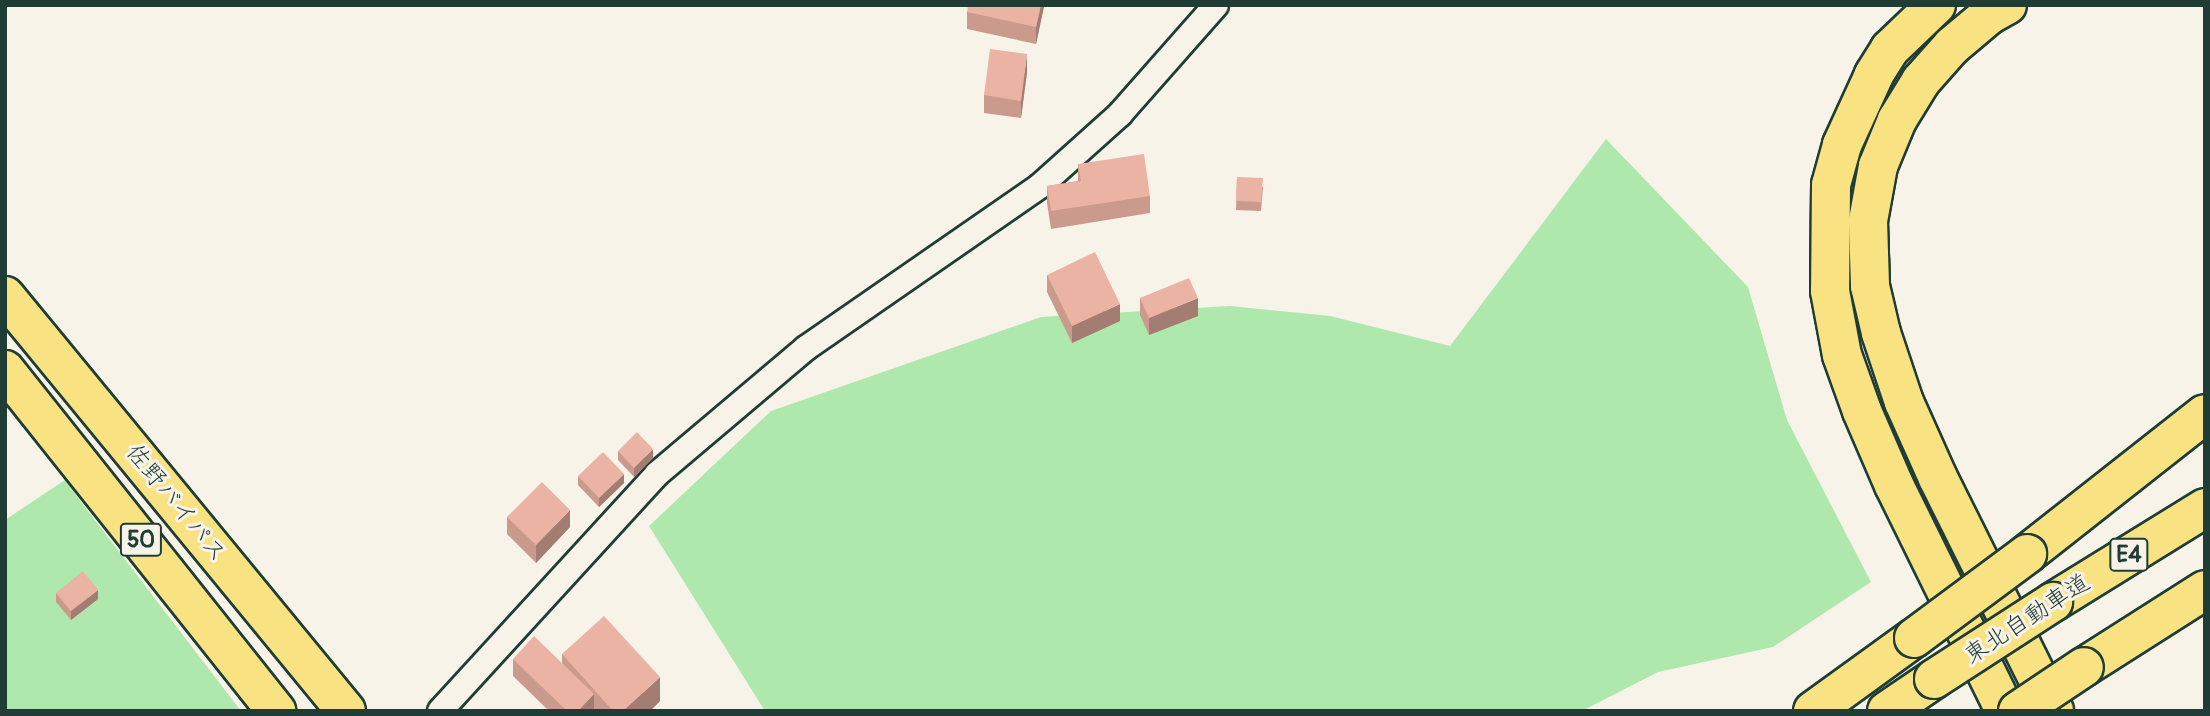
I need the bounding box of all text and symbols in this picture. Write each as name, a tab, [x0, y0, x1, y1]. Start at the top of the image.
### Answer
street label: 佐野バイパス	[119, 438, 233, 568]
road number: 50	[118, 520, 164, 560]
road number: E4	[2108, 536, 2150, 575]
street label: 東北自動車道	[1959, 568, 2095, 670]

